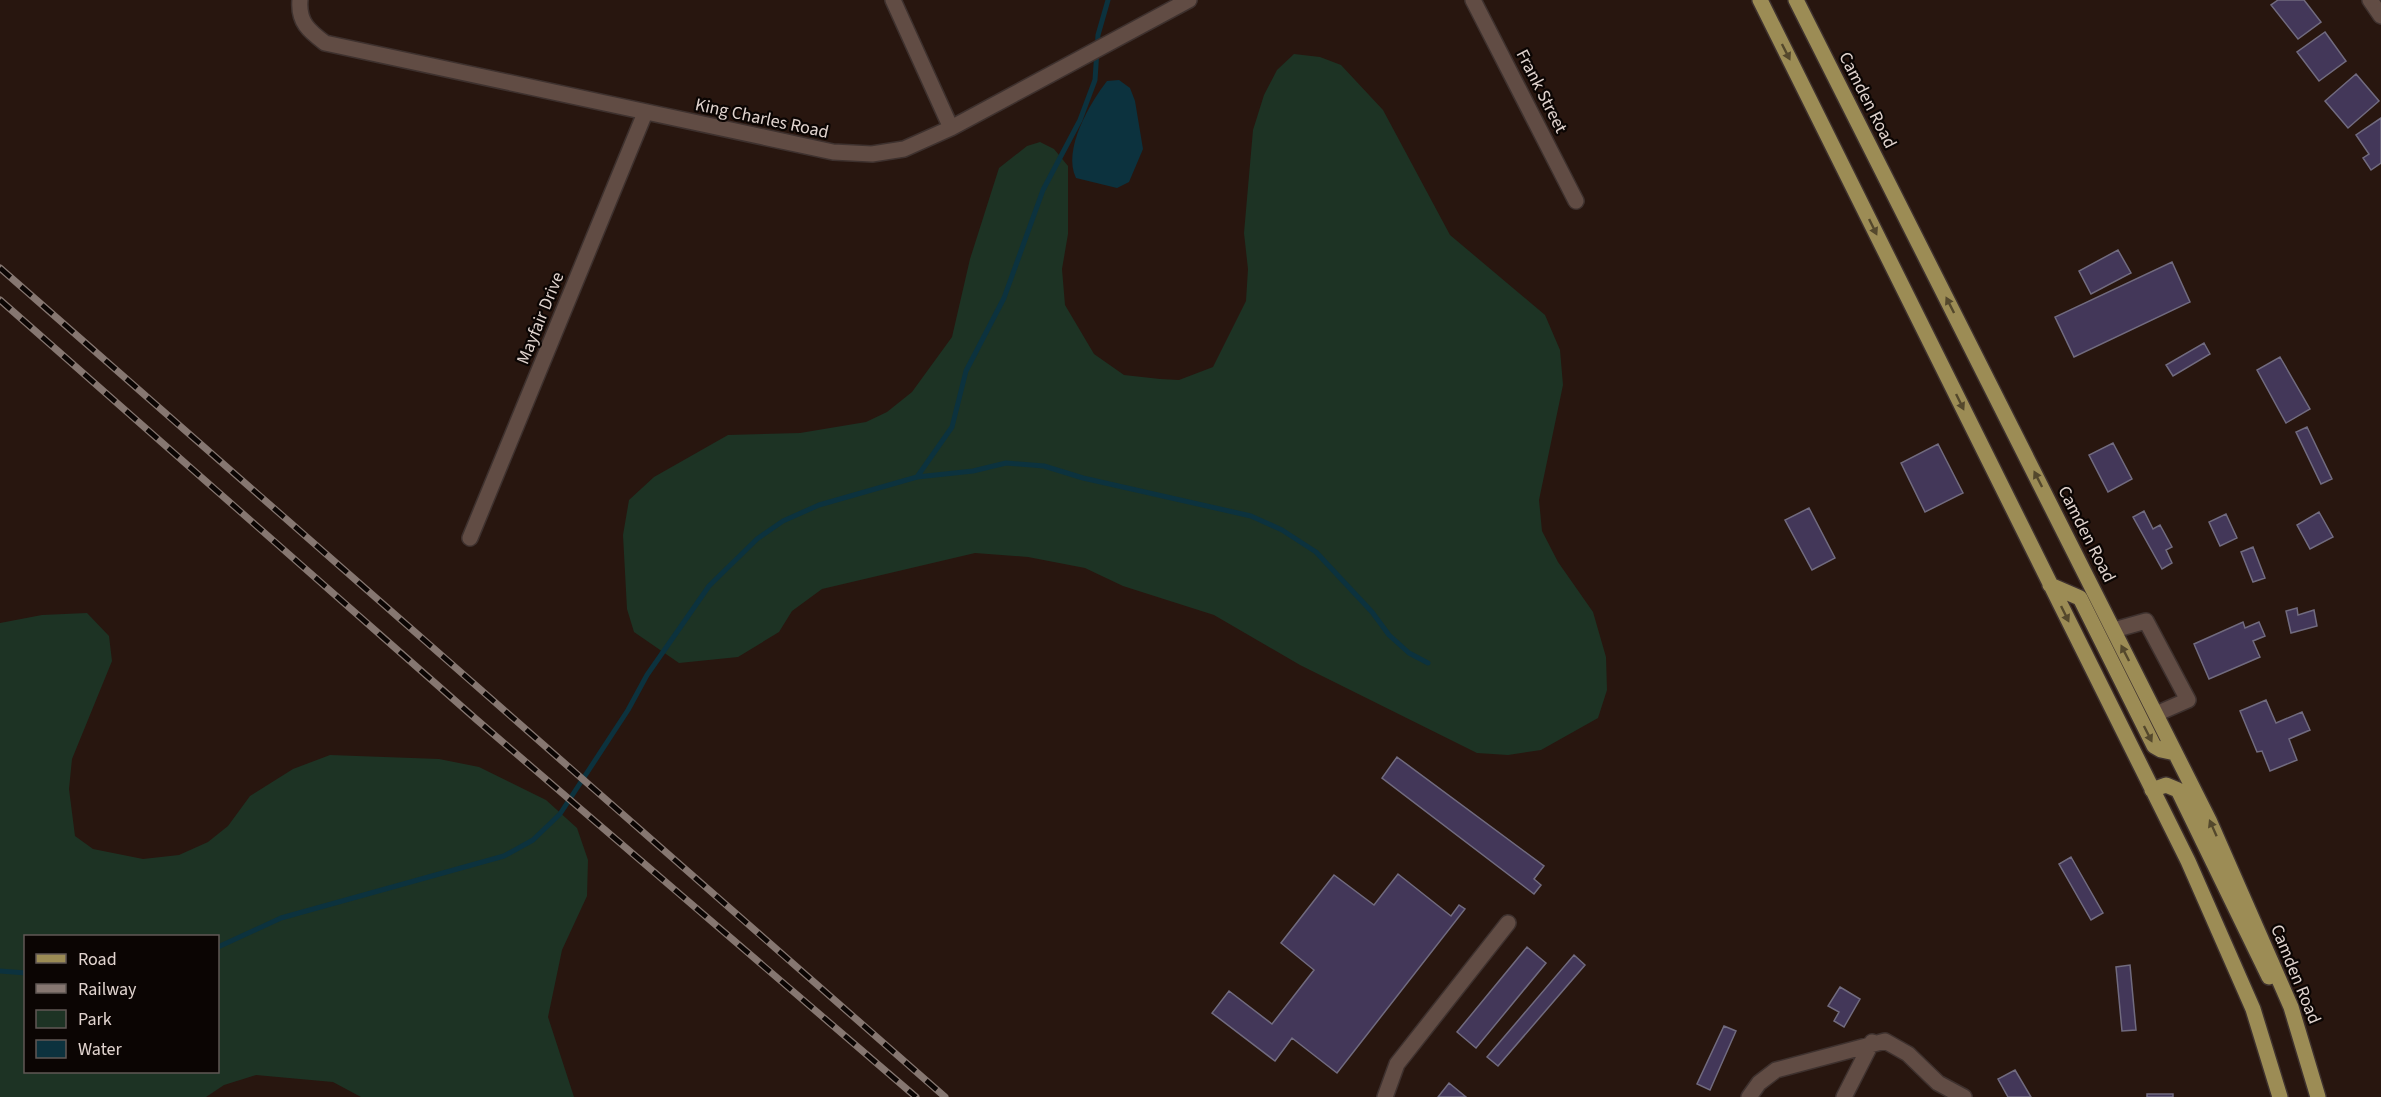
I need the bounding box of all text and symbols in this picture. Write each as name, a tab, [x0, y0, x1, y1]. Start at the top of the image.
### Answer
one-way arrow	[1781, 44, 1791, 61]
street label: Frank Street	[1510, 45, 1573, 137]
street label: Camden Road	[1833, 48, 1903, 153]
street label: King Charles Road	[693, 92, 831, 145]
one-way arrow	[1868, 218, 1878, 235]
street label: Mayfair Drive	[511, 268, 570, 368]
one-way arrow	[1945, 297, 1954, 314]
one-way arrow	[1955, 393, 1964, 410]
one-way arrow	[2033, 471, 2042, 488]
street label: Camden Road	[2052, 482, 2122, 587]
one-way arrow	[2060, 605, 2070, 622]
one-way arrow	[2121, 645, 2130, 662]
one-way arrow	[2143, 725, 2153, 743]
one-way arrow	[2208, 819, 2217, 836]
street label: Camden Road	[2264, 921, 2327, 1028]
legend	[24, 935, 219, 1073]
text: Road	[78, 947, 117, 972]
text: Railway	[78, 977, 137, 1002]
text: Park	[78, 1007, 112, 1032]
text: Water	[78, 1037, 122, 1062]

